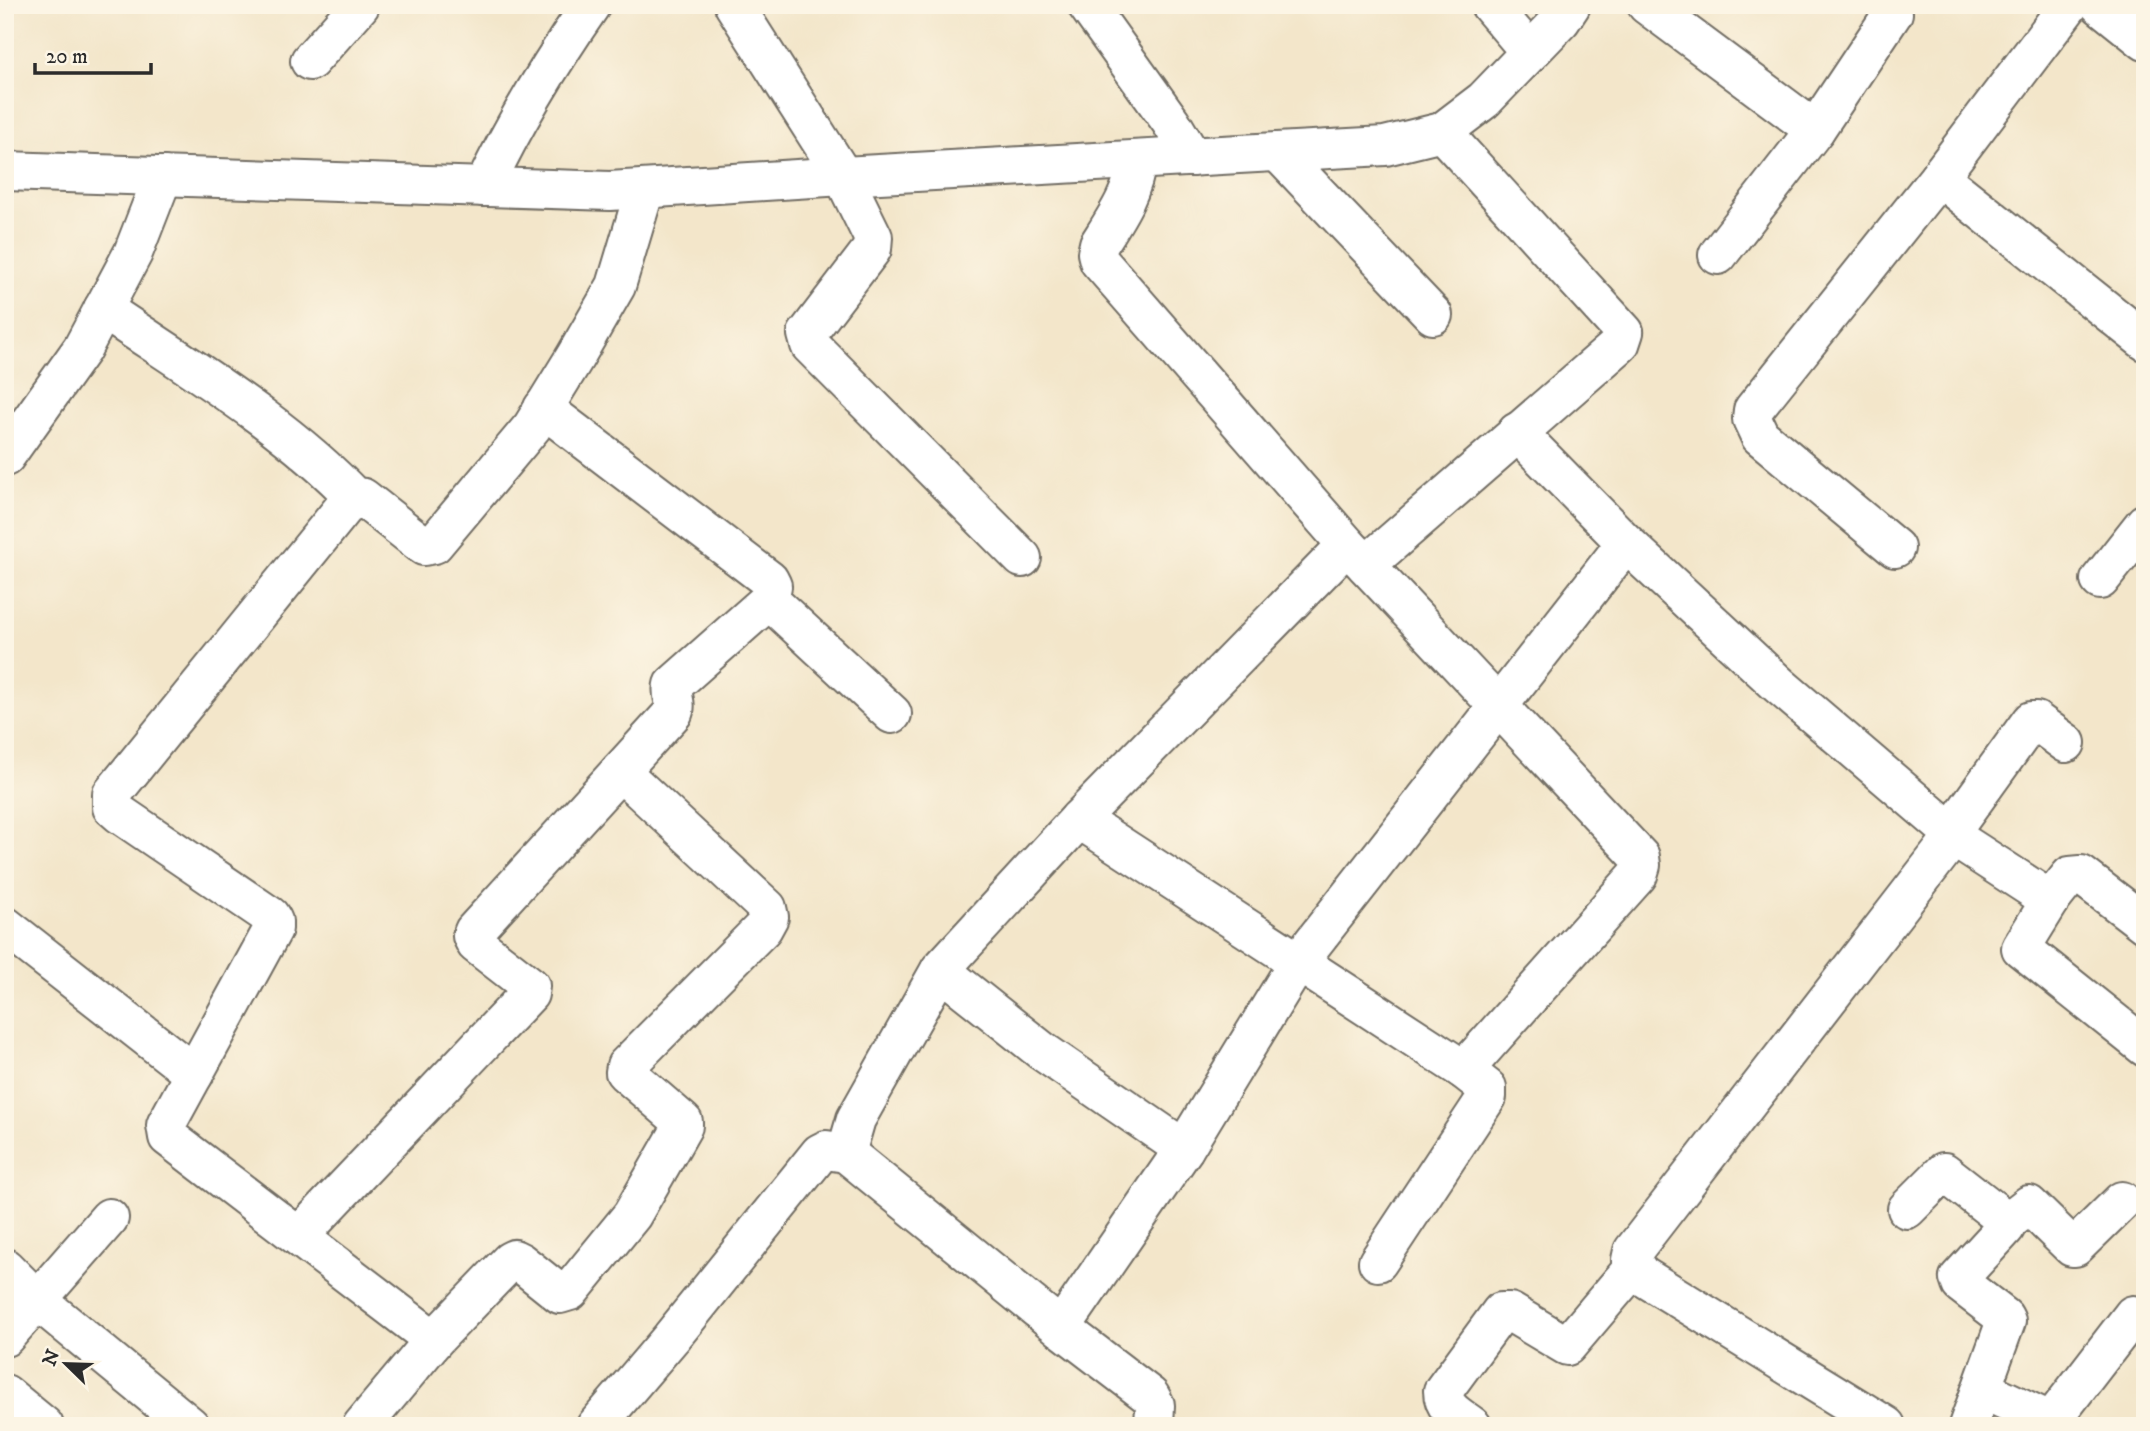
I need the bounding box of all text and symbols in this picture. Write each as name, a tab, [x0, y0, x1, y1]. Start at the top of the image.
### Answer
scale bar	[35, 32, 150, 76]
text: 20 m	[46, 44, 88, 70]
north arrow	[32, 1330, 102, 1400]
text: N	[38, 1346, 66, 1370]

